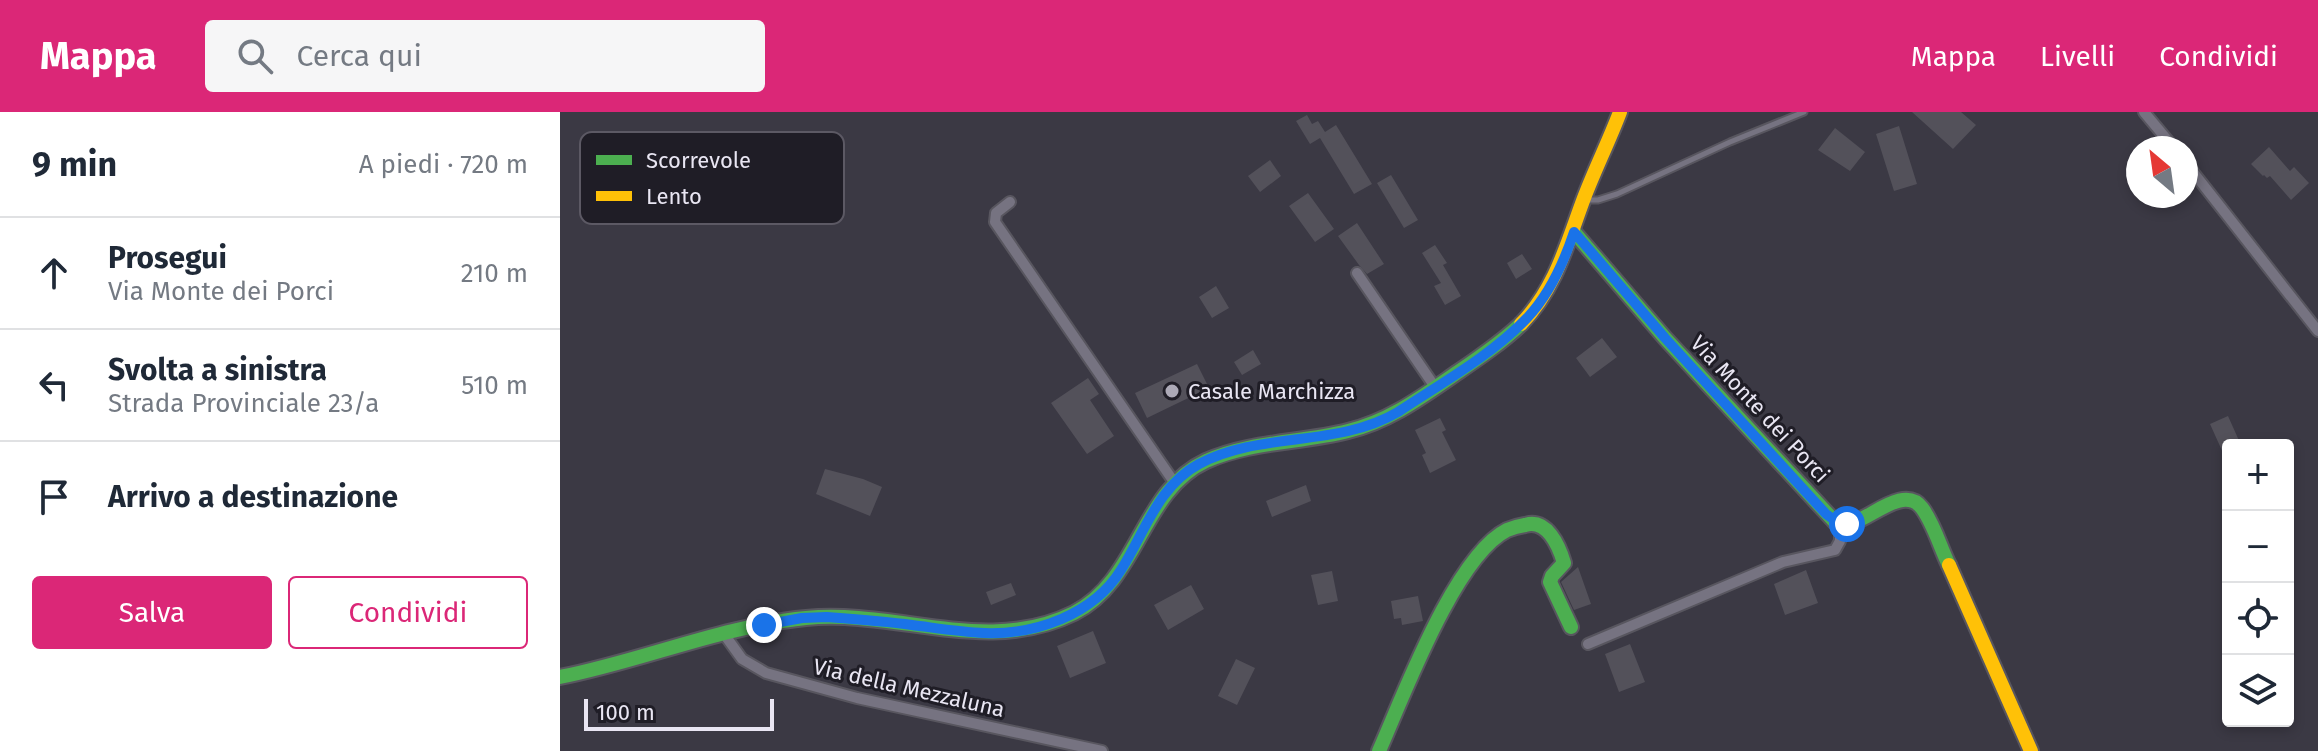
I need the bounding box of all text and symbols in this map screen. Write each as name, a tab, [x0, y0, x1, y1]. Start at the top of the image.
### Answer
search box	[205, 20, 765, 92]
text: Mappa	[40, 33, 157, 79]
icon: search	[233, 34, 277, 78]
text: Cerca qui	[297, 38, 422, 74]
text: Mappa	[1911, 40, 1996, 73]
text: Livelli	[2040, 40, 2115, 73]
text: Condividi	[2159, 40, 2278, 73]
legend	[580, 132, 844, 224]
north arrow	[2126, 136, 2198, 208]
text: 9 min	[32, 144, 117, 185]
text: Scorrevole	[646, 147, 751, 174]
text: A piedi · 720 m	[359, 149, 528, 180]
text: Lento	[646, 183, 702, 210]
text: Prosegui	[108, 240, 227, 276]
icon: ahead	[32, 251, 76, 295]
text: 210 m	[461, 258, 528, 289]
text: Via Monte dei Porci	[108, 276, 334, 307]
street label: Via Monte dei Porci	[1685, 330, 1835, 488]
text: Svolta a sinistra	[108, 352, 327, 388]
icon: left	[32, 363, 76, 407]
text: 510 m	[461, 370, 528, 401]
place label: Casale Marchizza	[1188, 378, 1355, 405]
marker: Casale Marchizza	[1163, 382, 1181, 400]
text: Strada Provinciale 23/a	[108, 388, 379, 419]
map controls	[2222, 439, 2294, 727]
button: +	[2222, 439, 2294, 511]
icon: arrive	[32, 475, 76, 519]
text: Arrivo a destinazione	[108, 479, 398, 515]
route start	[1829, 506, 1865, 542]
button: −	[2222, 511, 2294, 583]
button: Salva	[32, 576, 272, 649]
button: Condividi	[288, 576, 528, 649]
button: locate	[2222, 583, 2294, 655]
route end	[746, 607, 782, 643]
street label: Via della Mezzaluna	[811, 653, 1007, 723]
button: layers	[2222, 655, 2294, 727]
scale bar	[584, 695, 774, 731]
text: 100 m	[596, 699, 655, 726]

